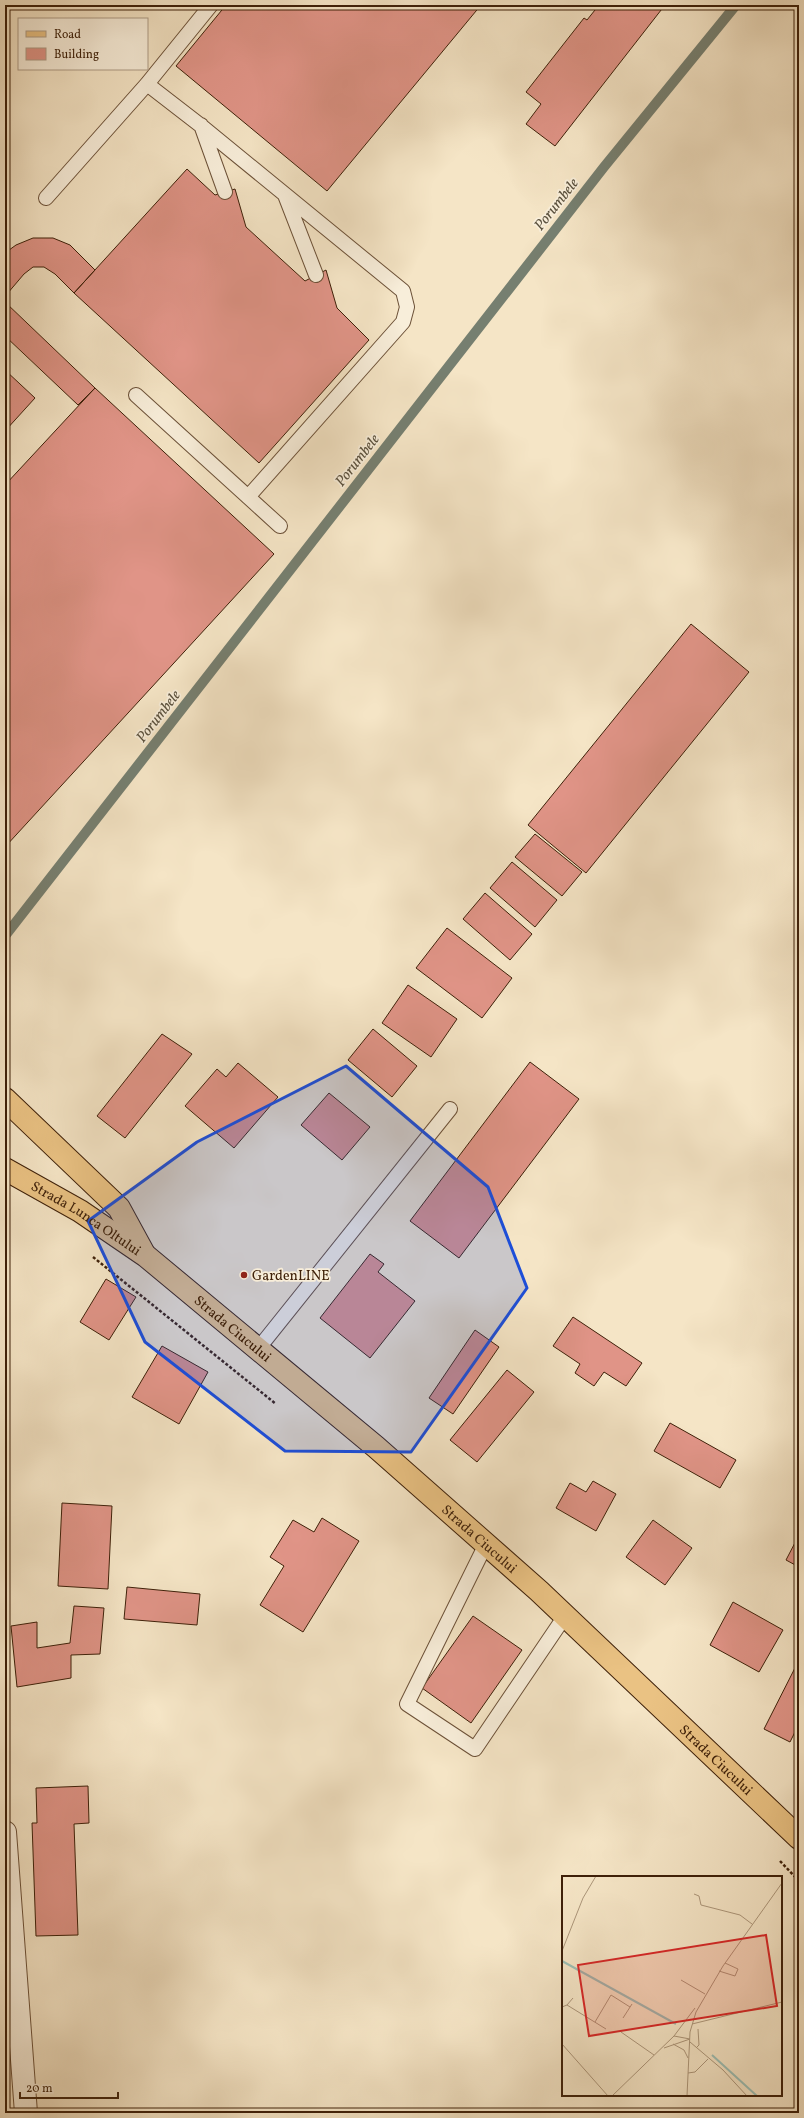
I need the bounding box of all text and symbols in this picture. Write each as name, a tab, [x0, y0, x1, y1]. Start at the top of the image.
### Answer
legend	[18, 18, 148, 70]
text: Road	[54, 27, 81, 43]
text: Building	[54, 47, 99, 63]
water label: Porumbele	[530, 174, 585, 236]
water label: Porumbele	[331, 430, 386, 492]
water label: Porumbele	[132, 686, 187, 748]
street label: Strada Lunca Oltului	[27, 1177, 144, 1261]
place label: GardenLINE	[252, 1267, 330, 1286]
marker: GardenLINE	[239, 1270, 249, 1280]
street label: Strada Ciucului	[189, 1292, 275, 1367]
street label: Strada Ciucului	[437, 1501, 520, 1578]
street label: Strada Ciucului	[674, 1721, 756, 1800]
inset map	[562, 1876, 782, 2096]
scale bar	[20, 2074, 118, 2100]
text: 20 m	[26, 2081, 53, 2097]

